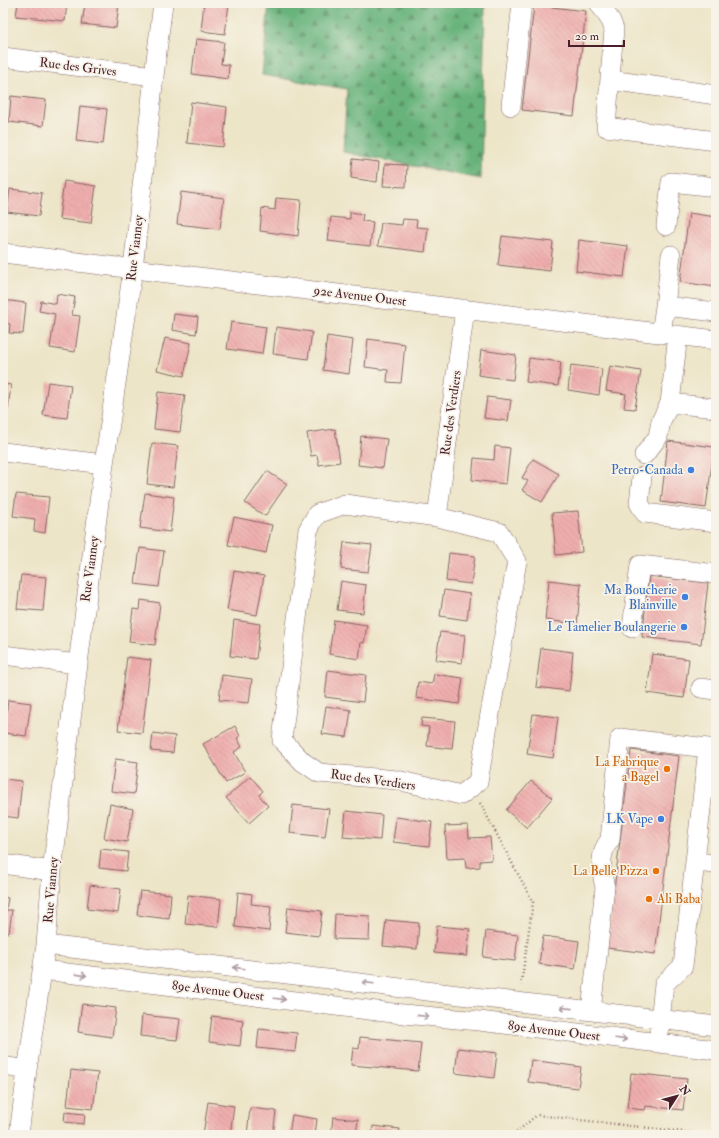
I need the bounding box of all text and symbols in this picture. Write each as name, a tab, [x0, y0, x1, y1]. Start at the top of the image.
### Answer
scale bar	[569, 22, 624, 48]
text: 20 m	[575, 29, 600, 44]
street label: Rue des Grives	[38, 54, 118, 80]
street label: Rue Vianney	[123, 214, 148, 282]
street label: 92e Avenue Ouest	[312, 282, 407, 310]
street label: Rue des Verdiers	[437, 369, 465, 457]
place label: Petro-Canada	[611, 462, 684, 478]
marker: Petro-Canada	[686, 465, 696, 475]
street label: Rue Vianney	[77, 535, 104, 603]
place label: Ma Boucherie Blainville	[604, 582, 678, 613]
marker: Ma Boucherie Blainville	[680, 592, 690, 602]
place label: Le Tamelier Boulangerie	[547, 619, 677, 635]
marker: Le Tamelier Boulangerie	[679, 622, 689, 632]
place label: La Fabrique a Bagel	[595, 754, 660, 785]
marker: La Fabrique a Bagel	[662, 764, 672, 774]
street label: Rue des Verdiers	[329, 766, 417, 794]
place label: LK Vape	[606, 811, 654, 828]
marker: LK Vape	[656, 814, 666, 824]
street label: Rue Vianney	[40, 856, 63, 924]
place label: La Belle Pizza	[573, 863, 649, 879]
marker: La Belle Pizza	[651, 866, 661, 876]
place label: Ali Baba	[656, 891, 701, 907]
marker: Ali Baba	[644, 894, 654, 904]
one-way arrow	[232, 964, 245, 972]
one-way arrow	[74, 971, 87, 979]
street label: 89e Avenue Ouest	[171, 977, 265, 1005]
one-way arrow	[362, 980, 375, 987]
one-way arrow	[273, 995, 286, 1003]
one-way arrow	[560, 1004, 573, 1012]
one-way arrow	[416, 1012, 429, 1019]
street label: 89e Avenue Ouest	[507, 1017, 601, 1045]
one-way arrow	[614, 1035, 627, 1043]
north arrow	[657, 1076, 697, 1116]
text: N	[676, 1082, 694, 1099]

